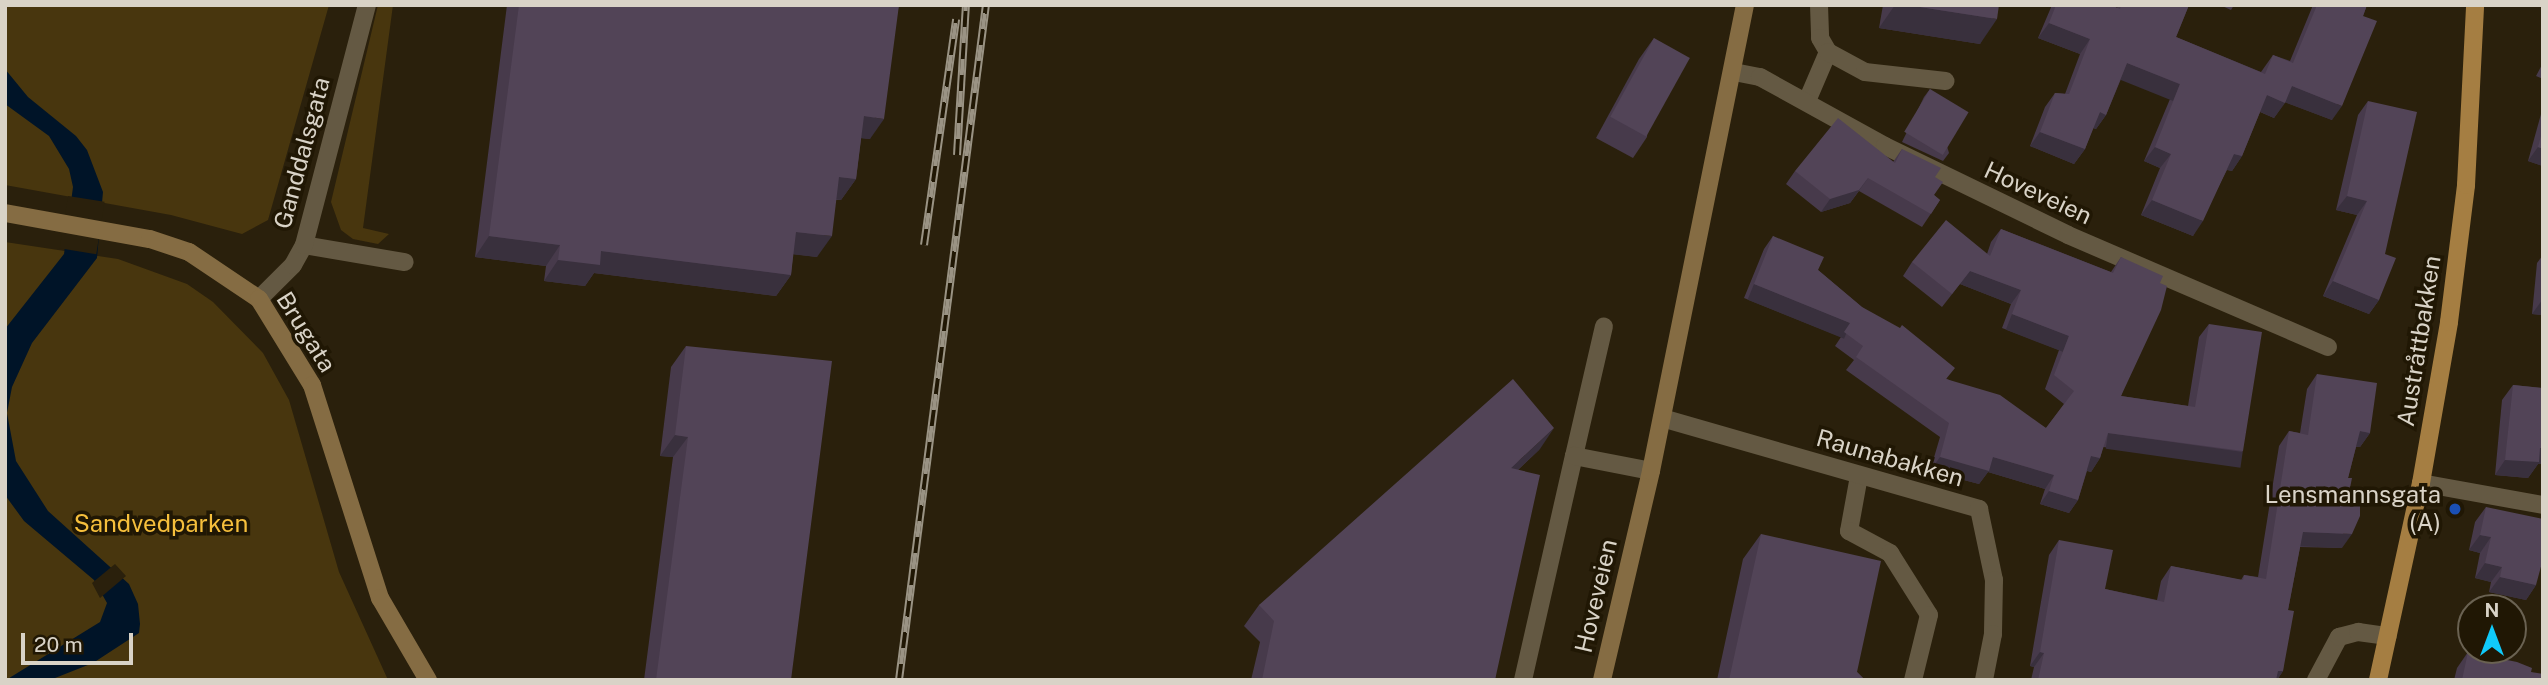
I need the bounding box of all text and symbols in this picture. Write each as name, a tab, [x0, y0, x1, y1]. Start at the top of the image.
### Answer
street label: Ganddalsgata	[268, 74, 336, 232]
street label: Hoveveien	[1980, 156, 2096, 230]
street label: Austråttbakken	[2391, 254, 2447, 428]
street label: Brugata	[270, 287, 342, 377]
street label: Raunabakken	[1813, 423, 1967, 493]
place label: Lensmannsgata (A)	[2265, 481, 2441, 537]
marker: Lensmannsgata (A)	[2447, 501, 2463, 517]
park label: Sandvedparken	[74, 510, 248, 538]
street label: Hoveveien	[1569, 536, 1623, 656]
north arrow	[2457, 594, 2527, 664]
text: N	[2485, 599, 2499, 621]
scale bar	[24, 618, 136, 662]
text: 20 m	[34, 632, 83, 657]

